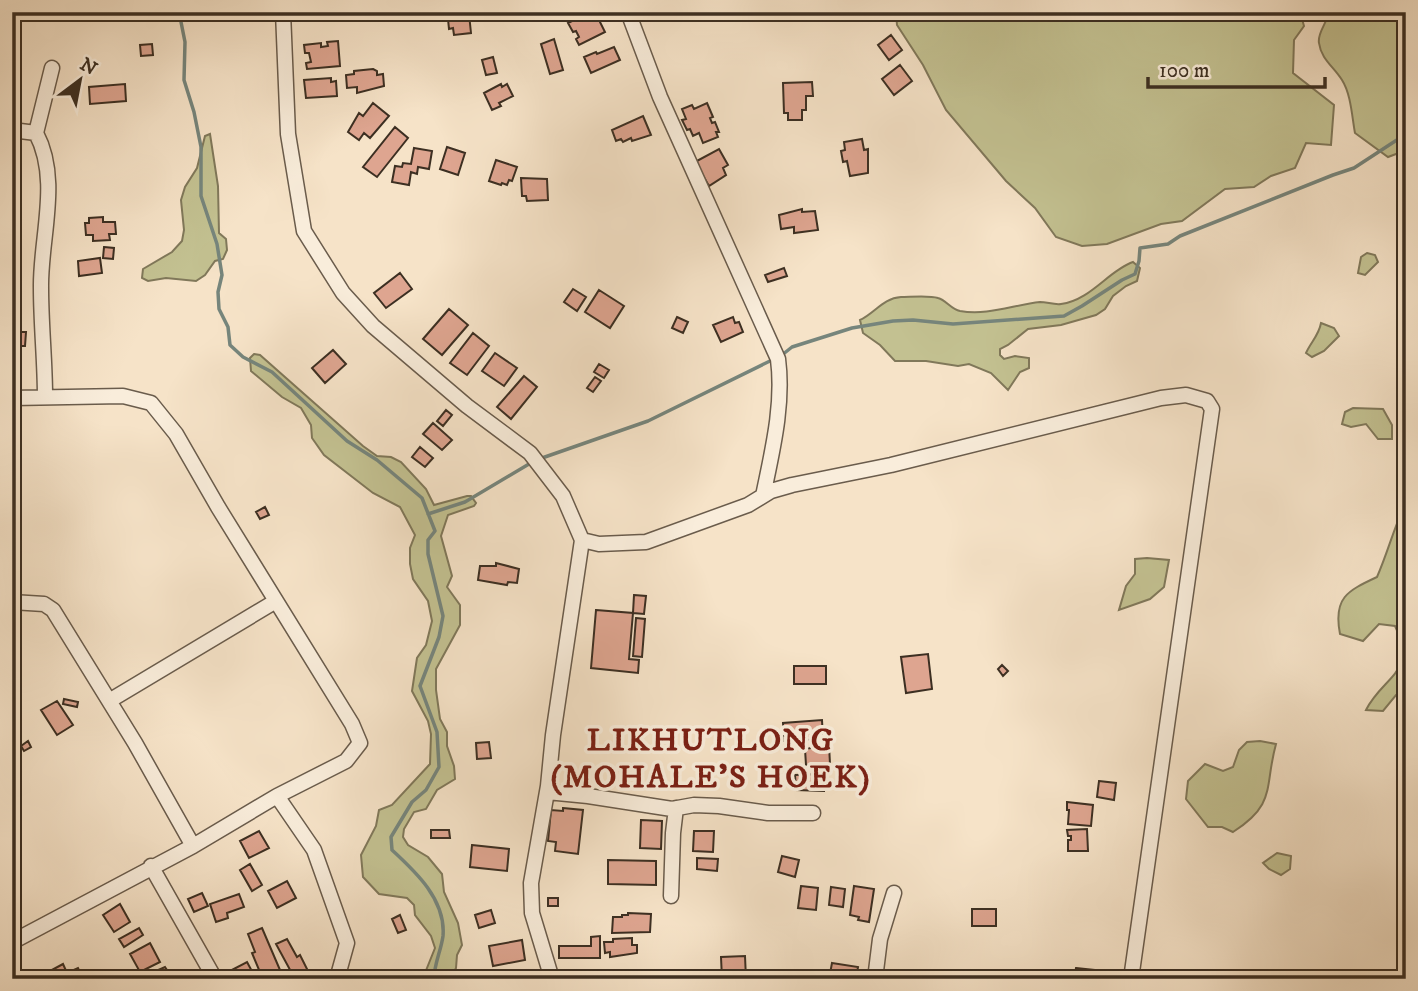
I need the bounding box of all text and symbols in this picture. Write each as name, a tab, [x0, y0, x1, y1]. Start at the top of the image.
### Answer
north arrow	[46, 46, 116, 116]
scale bar	[1148, 46, 1325, 90]
text: N	[76, 53, 101, 81]
text: 100 m	[1159, 58, 1210, 84]
district label: LIKHUTLONG (MOHALE'S HOEK)	[550, 721, 872, 798]

